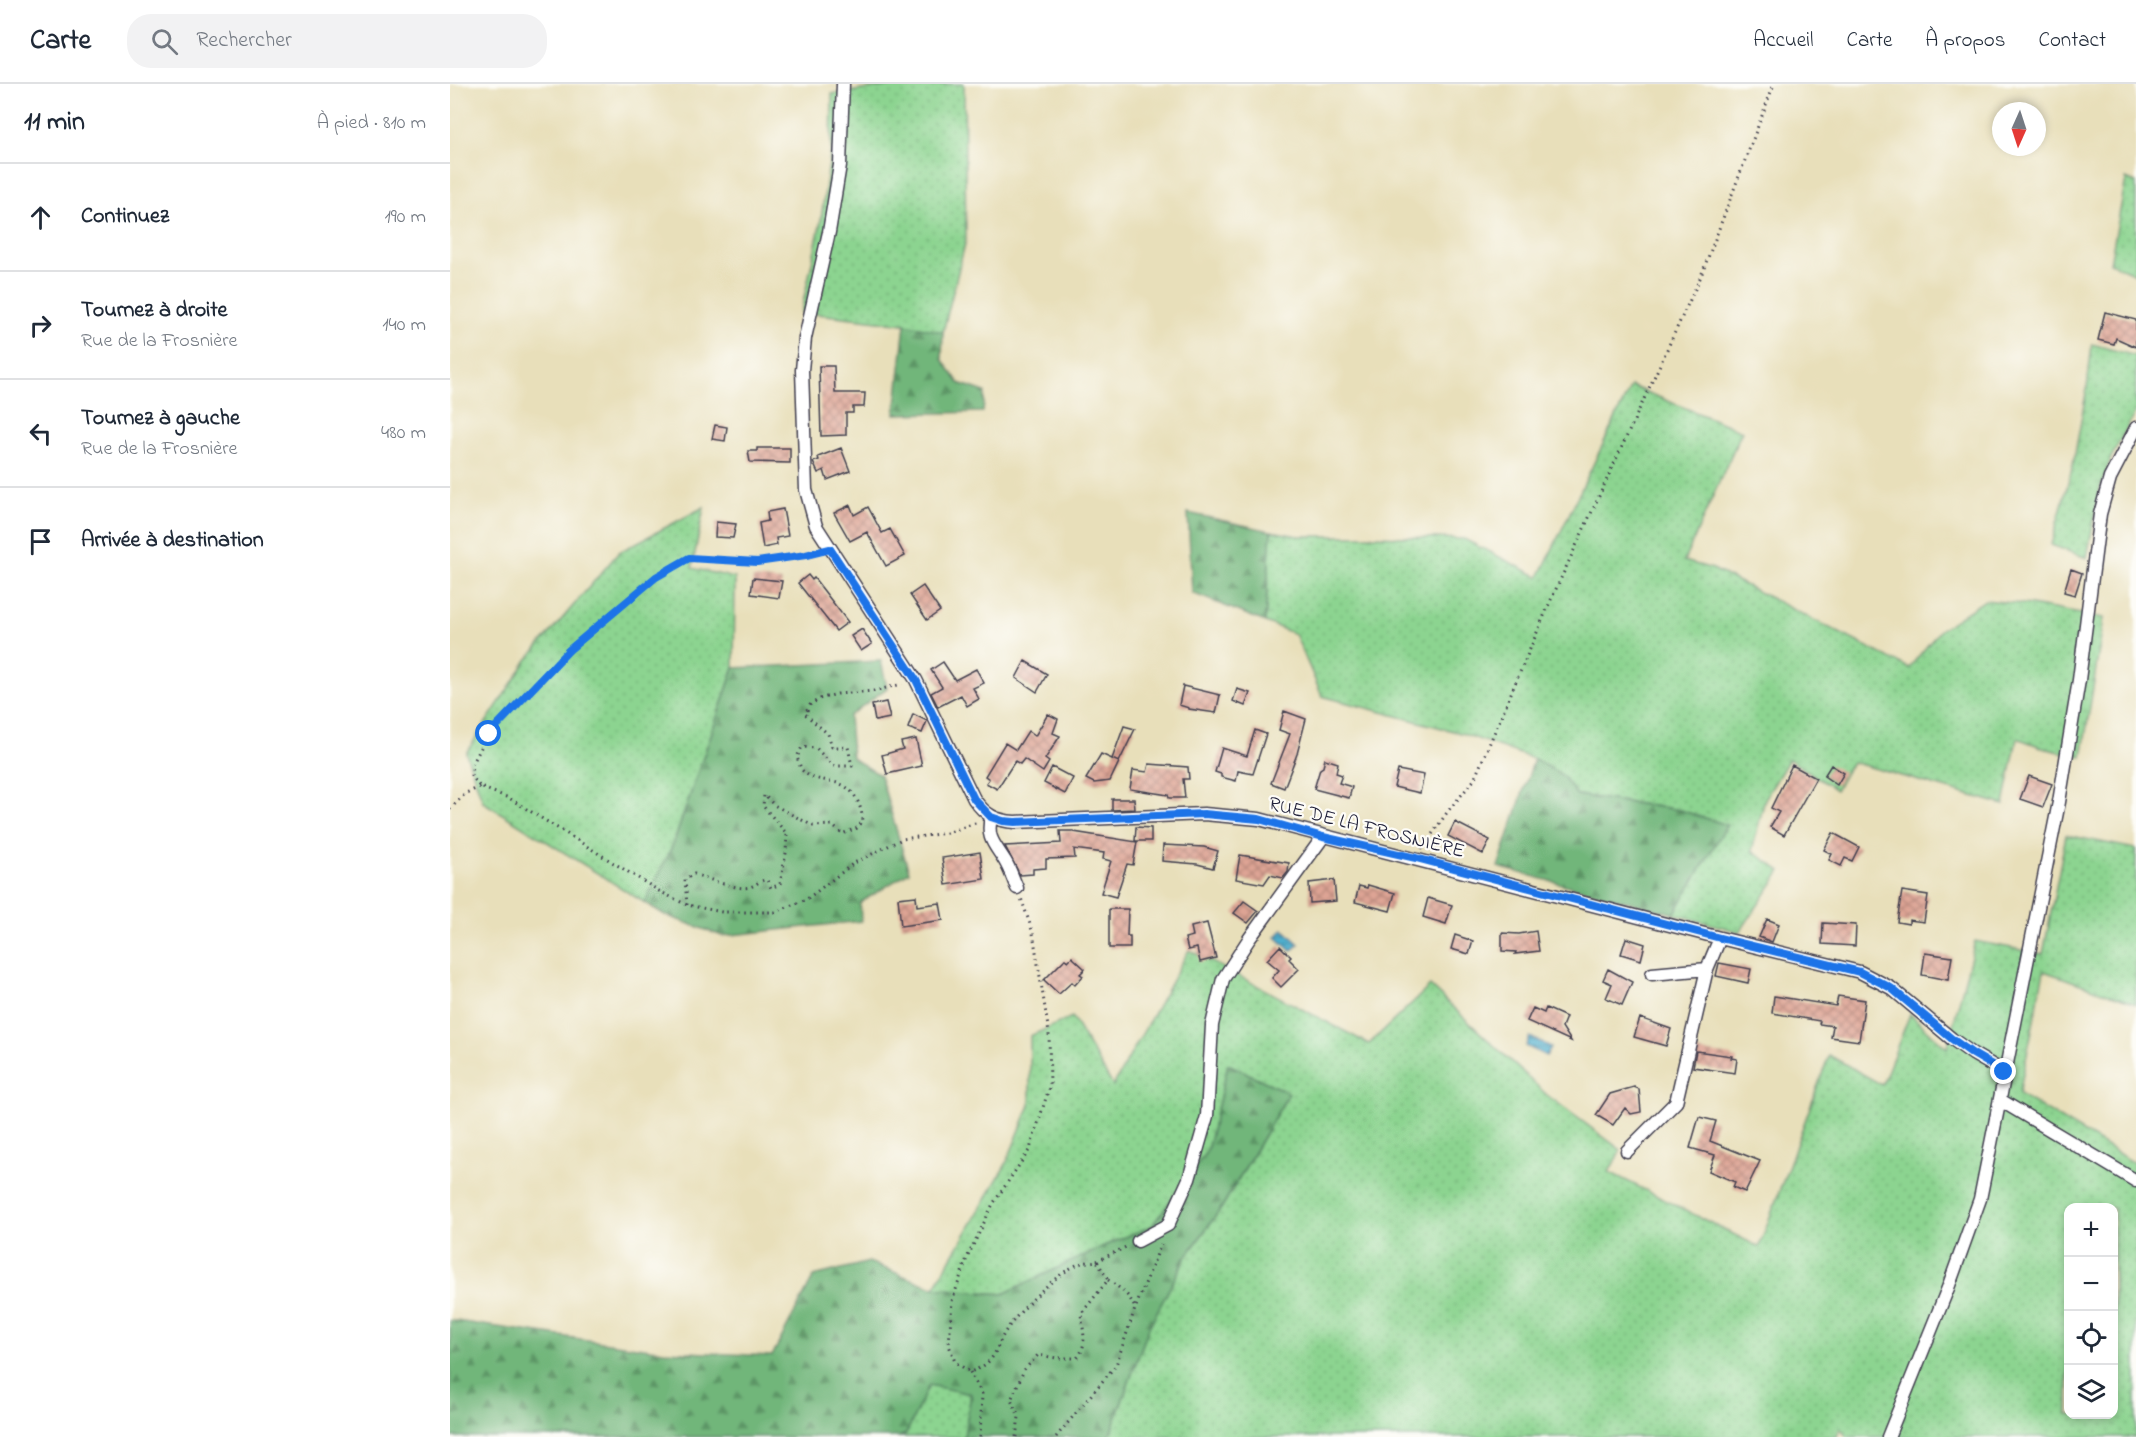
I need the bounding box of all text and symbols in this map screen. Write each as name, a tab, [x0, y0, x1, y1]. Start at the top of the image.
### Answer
search box	[127, 14, 547, 68]
text: Carte	[30, 21, 91, 62]
icon: search	[148, 25, 181, 58]
text: Rechercher	[196, 25, 292, 57]
text: Accueil	[1753, 26, 1814, 56]
text: Carte	[1847, 26, 1892, 56]
text: À propos	[1925, 26, 2005, 56]
text: Contact	[2038, 26, 2106, 56]
north arrow	[1992, 102, 2046, 156]
text: 11 min	[24, 104, 85, 142]
text: À pied · 810 m	[317, 109, 426, 138]
icon: ahead	[24, 201, 57, 234]
text: Continuez	[81, 201, 169, 233]
text: 190 m	[384, 203, 426, 232]
text: Tournez à droite	[81, 295, 227, 327]
icon: right	[24, 309, 57, 342]
text: 140 m	[382, 311, 426, 340]
text: Rue de la Frosnière	[81, 327, 237, 356]
text: Tournez à gauche	[81, 403, 240, 435]
icon: left	[24, 417, 57, 450]
text: 480 m	[381, 419, 426, 448]
text: Rue de la Frosnière	[81, 435, 237, 464]
icon: arrive	[24, 525, 57, 558]
text: Arrivée à destination	[81, 525, 264, 557]
route start	[475, 720, 501, 746]
street label: RUE DE LA FROSNIÈRE	[1265, 790, 1467, 867]
route end	[1990, 1058, 2016, 1084]
map controls	[2064, 1203, 2118, 1419]
button: +	[2064, 1203, 2118, 1257]
button: −	[2064, 1257, 2118, 1311]
button: locate	[2064, 1311, 2118, 1365]
button: layers	[2064, 1365, 2118, 1419]

